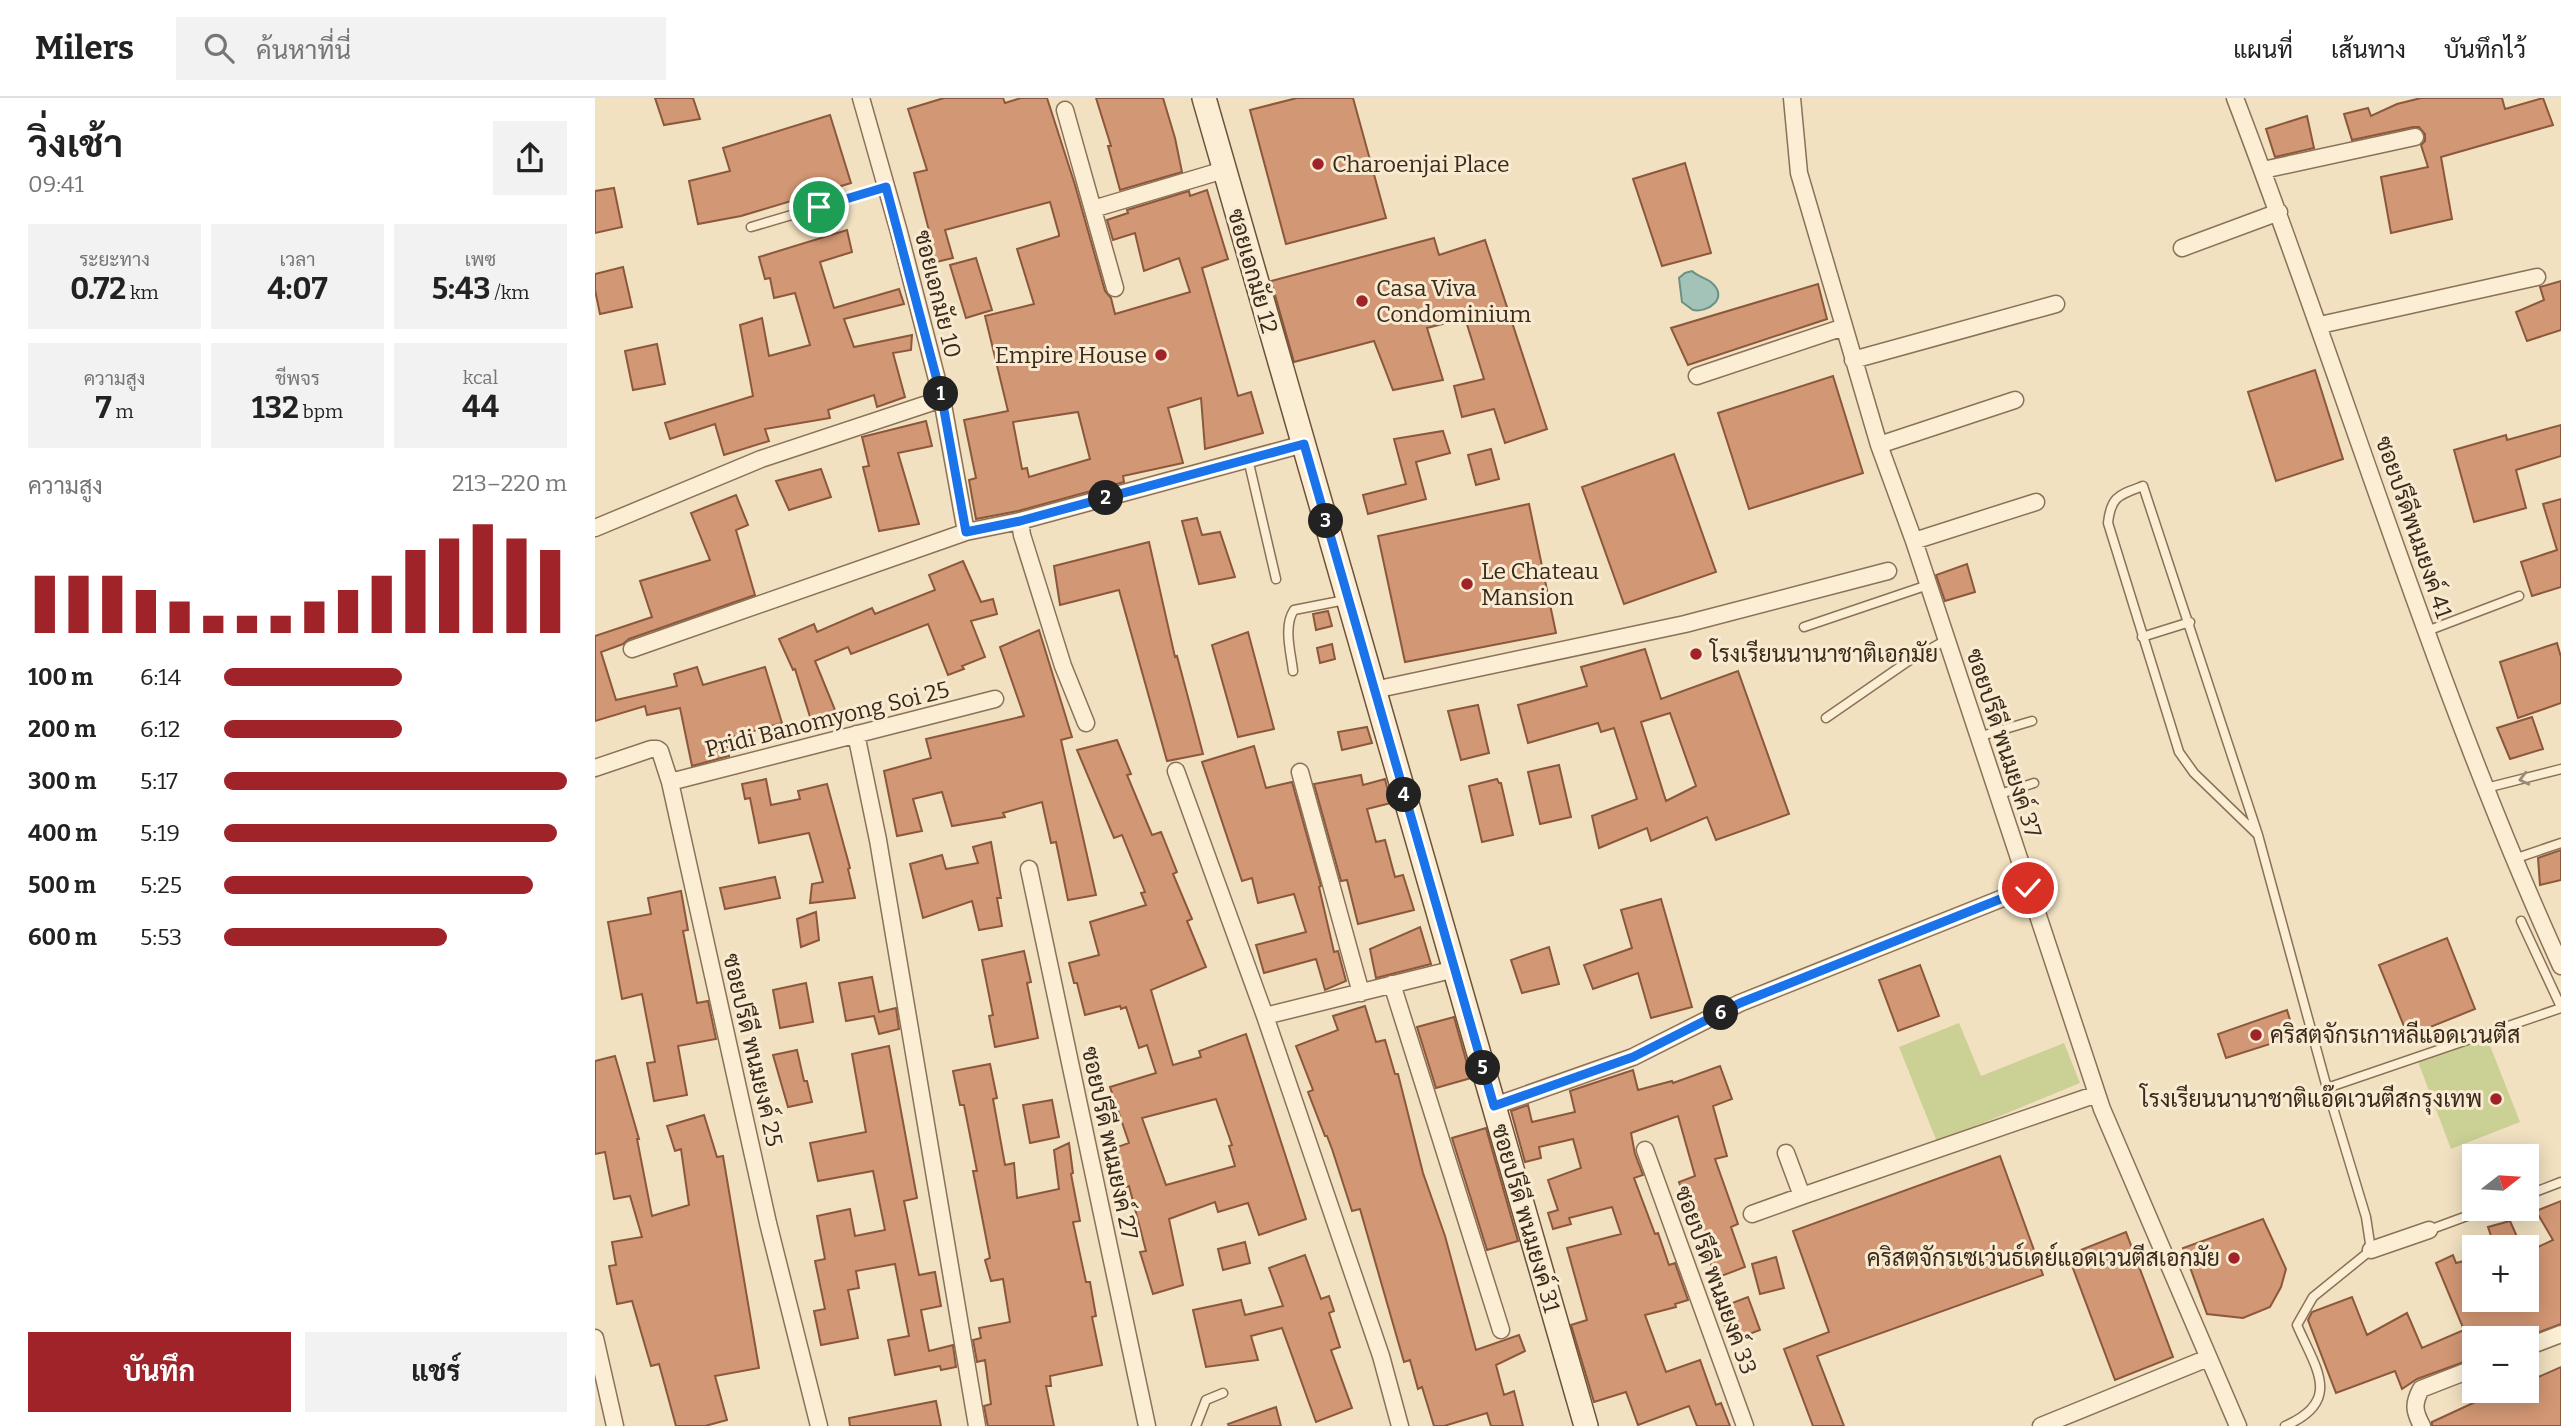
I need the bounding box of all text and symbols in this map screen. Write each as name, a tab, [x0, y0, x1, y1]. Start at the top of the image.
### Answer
search box	[176, 17, 666, 80]
text: Milers	[35, 28, 134, 68]
icon: search	[200, 29, 238, 67]
text: ค้นหาที่นี่	[256, 35, 351, 66]
text: แผนที่	[2233, 36, 2293, 64]
text: เส้นทาง	[2331, 36, 2406, 64]
text: บันทึกไว้	[2444, 36, 2526, 64]
text: วิ่งเช้า	[28, 121, 123, 167]
button: share	[493, 121, 567, 195]
place label: Charoenjai Place	[1332, 150, 1510, 178]
marker: Charoenjai Place	[1310, 156, 1326, 172]
text: 09:41	[28, 170, 84, 198]
pin	[789, 177, 849, 237]
icon: arrive	[800, 188, 838, 226]
street label: ซอยเอกมัย 12	[1222, 205, 1284, 337]
street label: ซอยเอกมัย 10	[909, 227, 967, 361]
text: ระยะทาง	[79, 248, 150, 271]
text: เวลา	[280, 248, 315, 271]
text: เพซ	[465, 248, 496, 271]
text: 0.72	[70, 271, 126, 307]
text: 4:07	[267, 271, 328, 307]
text: 5:43	[432, 271, 491, 307]
place label: Casa Viva Condominium	[1376, 274, 1531, 328]
text: km	[126, 281, 159, 304]
text: /km	[491, 281, 529, 304]
marker: Casa Viva Condominium	[1354, 293, 1370, 309]
place label: Empire House	[995, 341, 1147, 369]
marker: Empire House	[1153, 347, 1169, 363]
text: kcal	[463, 366, 498, 389]
text: ความสูง	[84, 367, 145, 390]
text: ชีพจร	[275, 367, 320, 390]
pin: 1	[923, 376, 959, 412]
text: 1	[936, 382, 945, 405]
text: 44	[462, 389, 499, 425]
text: 7	[95, 390, 112, 426]
text: 132	[252, 390, 299, 426]
text: m	[112, 400, 134, 423]
text: bpm	[299, 400, 343, 423]
street label: ซอยปรีดีพนมยงค์ 41	[2370, 432, 2460, 622]
text: 213–220 m	[452, 469, 567, 497]
text: ความสูง	[28, 472, 103, 500]
pin: 2	[1089, 480, 1123, 516]
text: 2	[1100, 486, 1111, 509]
pin: 3	[1309, 504, 1343, 538]
text: 3	[1320, 509, 1331, 532]
place label: Le Chateau Mansion	[1481, 557, 1599, 611]
marker: Le Chateau Mansion	[1459, 576, 1475, 592]
place label: โรงเรียนนานาชาติเอกมัย	[1708, 638, 1938, 668]
street label: ซอยปรีดี พนมยงค์ 37	[1960, 644, 2050, 842]
marker: โรงเรียนนานาชาติเอกมัย	[1688, 646, 1704, 662]
text: 100 m	[28, 663, 93, 691]
text: 6:14	[140, 663, 181, 691]
street label: Pridi Banomyong Soi 25	[702, 675, 952, 763]
text: 200 m	[28, 715, 96, 743]
text: 6:12	[140, 715, 180, 743]
text: 300 m	[28, 767, 97, 795]
text: 5:17	[140, 767, 178, 795]
one-way arrow	[2518, 771, 2530, 785]
pin: 4	[1387, 778, 1421, 812]
text: 4	[1398, 783, 1409, 806]
text: 400 m	[28, 819, 97, 847]
text: 5:19	[140, 819, 180, 847]
pin	[1998, 858, 2058, 918]
icon: check	[2009, 869, 2047, 907]
text: 500 m	[28, 871, 96, 899]
text: 5:25	[140, 871, 182, 899]
text: 600 m	[28, 923, 97, 951]
text: 5:53	[140, 923, 182, 951]
street label: ซอยปรีดี พนมยงค์ 25	[717, 950, 791, 1149]
pin: 6	[1703, 996, 1739, 1030]
text: 6	[1715, 1001, 1726, 1024]
place label: คริสตจักรเกาหลีแอดเวนตีส	[2270, 1020, 2520, 1049]
marker: คริสตจักรเกาหลีแอดเวนตีส	[2248, 1027, 2264, 1043]
street label: ซอยปรีดี พนมยงค์ 27	[1076, 1044, 1146, 1242]
pin: 5	[1465, 1051, 1501, 1086]
text: 5	[1477, 1056, 1488, 1079]
place label: โรงเรียนนานาชาติแอ๊ดเวนตีสกรุงเทพ	[2138, 1083, 2482, 1115]
marker: โรงเรียนนานาชาติแอ๊ดเวนตีสกรุงเทพ	[2488, 1091, 2504, 1107]
street label: ซอยปรีดี พนมยงค์ 31	[1486, 1120, 1568, 1316]
north arrow	[2462, 1144, 2539, 1222]
map controls	[2462, 1144, 2539, 1403]
street label: ซอยปรีดี พนมยงค์ 33	[1669, 1181, 1765, 1378]
button: +	[2462, 1235, 2539, 1312]
place label: คริสตจักรเซเว่นธ์เดย์แอดเวนตีสเอกมัย	[1867, 1242, 2220, 1272]
marker: คริสตจักรเซเว่นธ์เดย์แอดเวนตีสเอกมัย	[2226, 1250, 2242, 1266]
button: −	[2462, 1326, 2539, 1403]
button: บันทึก	[28, 1332, 291, 1412]
button: แชร์	[305, 1332, 567, 1412]

